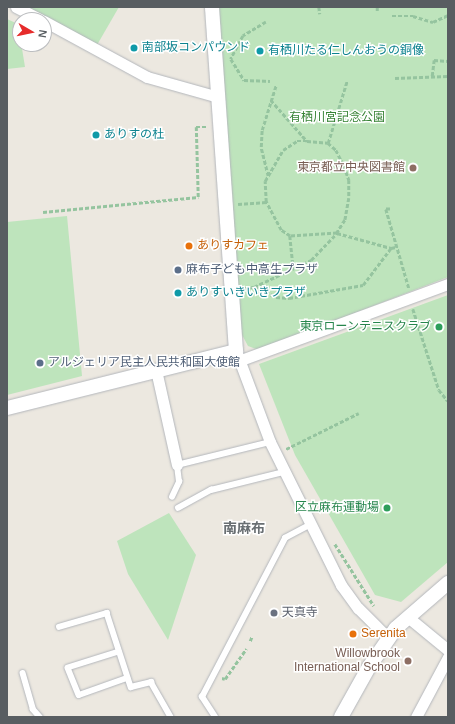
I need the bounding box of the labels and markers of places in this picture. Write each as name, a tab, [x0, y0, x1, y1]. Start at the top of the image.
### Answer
place label: 南部坂コンパウンド	[142, 41, 250, 55]
marker: 南部坂コンパウンド	[129, 43, 139, 53]
place label: 有栖川たる仁しんおうの銅像	[268, 44, 424, 58]
marker: 有栖川たる仁しんおうの銅像	[255, 46, 265, 56]
place label: ありすの杜	[104, 128, 164, 142]
marker: ありすの杜	[91, 130, 101, 140]
place label: 東京都立中央図書館	[297, 161, 405, 175]
marker: 東京都立中央図書館	[408, 163, 418, 173]
place label: ありすカフェ	[197, 239, 269, 253]
marker: ありすカフェ	[184, 241, 194, 251]
place label: 麻布子ども中高生プラザ	[186, 263, 318, 277]
marker: 麻布子ども中高生プラザ	[173, 265, 183, 275]
place label: ありすいきいきプラザ	[186, 286, 306, 300]
marker: ありすいきいきプラザ	[173, 288, 183, 298]
place label: 東京ローンテニスクラブ	[299, 320, 431, 334]
marker: 東京ローンテニスクラブ	[434, 322, 444, 332]
place label: アルジェリア民主人民共和国大使館	[48, 356, 240, 370]
marker: アルジェリア民主人民共和国大使館	[35, 358, 45, 368]
place label: 区立麻布運動場	[295, 501, 379, 515]
marker: 区立麻布運動場	[382, 503, 392, 513]
place label: 天真寺	[282, 606, 318, 620]
marker: 天真寺	[269, 608, 279, 618]
place label: Serenita	[361, 627, 406, 641]
marker: Serenita	[348, 629, 358, 639]
place label: Willowbrook International School	[294, 647, 400, 675]
marker: Willowbrook International School	[403, 656, 413, 666]

